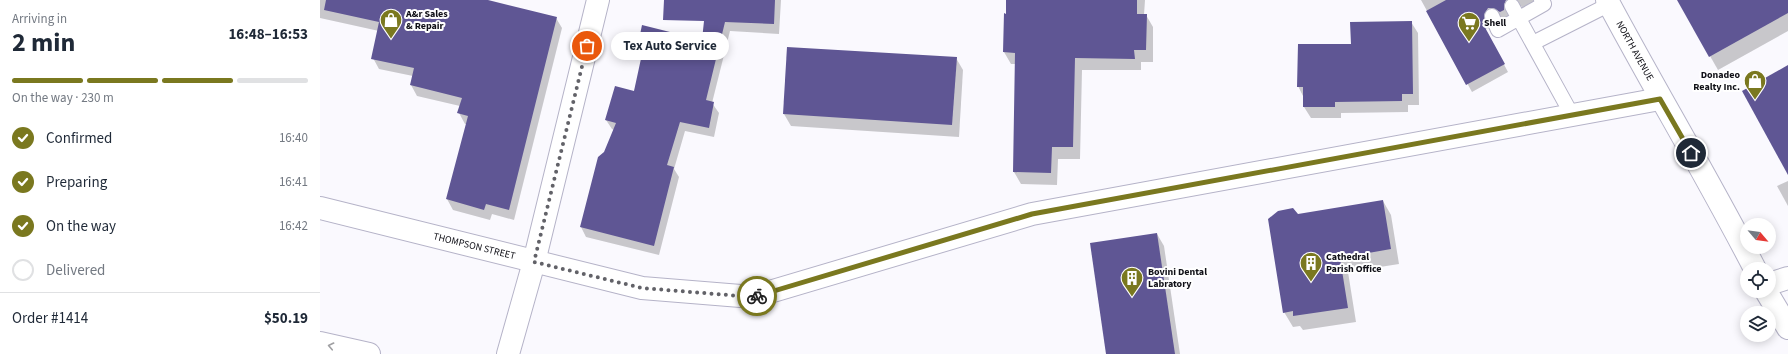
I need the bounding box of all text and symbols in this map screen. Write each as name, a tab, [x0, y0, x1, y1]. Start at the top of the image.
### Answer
shop icon: A&r Sales & Repair	[378, 7, 404, 40]
place label: A&r Sales & Repair	[405, 7, 448, 33]
text: Arriving in	[12, 10, 67, 28]
supermarket icon: Shell	[1456, 10, 1482, 43]
place label: Shell	[1484, 16, 1506, 30]
street label: NORTH AVENUE	[1613, 18, 1657, 83]
text: 2 min	[12, 24, 75, 61]
text: 16:48–16:53	[228, 24, 308, 45]
pin	[570, 29, 604, 63]
callout: Tex Auto Service	[611, 32, 729, 60]
icon: bag	[576, 35, 598, 57]
text: Tex Auto Service	[623, 37, 717, 55]
place label: Donadeo Realty Inc.	[1693, 68, 1740, 94]
shop icon: Donadeo Realty Inc.	[1742, 68, 1768, 101]
text: On the way · 230 m	[12, 89, 114, 107]
icon: check	[12, 127, 34, 149]
text: Confirmed	[46, 128, 112, 149]
text: 16:40	[279, 129, 308, 147]
pin	[1674, 136, 1708, 170]
icon: home	[1680, 142, 1702, 164]
icon: check	[12, 171, 34, 193]
text: Preparing	[46, 172, 107, 193]
text: 16:41	[279, 173, 308, 191]
icon: check	[12, 215, 34, 237]
text: On the way	[46, 216, 116, 237]
text: 16:42	[279, 217, 308, 235]
north arrow	[1740, 218, 1776, 254]
map controls	[1740, 218, 1776, 342]
street label: THOMPSON STREET	[432, 229, 517, 263]
building icon: Cathedral Parish Office	[1298, 250, 1324, 283]
place label: Cathedral Parish Office	[1326, 250, 1382, 276]
text: Delivered	[46, 260, 105, 281]
button: locate	[1740, 262, 1776, 298]
building icon: Bovini Dental Labratory	[1119, 265, 1145, 298]
place label: Bovini Dental Labratory	[1148, 265, 1207, 291]
courier	[737, 276, 777, 316]
icon: bike	[746, 285, 768, 307]
button: layers	[1740, 306, 1776, 342]
text: Order #1414	[12, 308, 88, 329]
text: $50.19	[264, 308, 308, 329]
one-way arrow	[328, 342, 334, 350]

